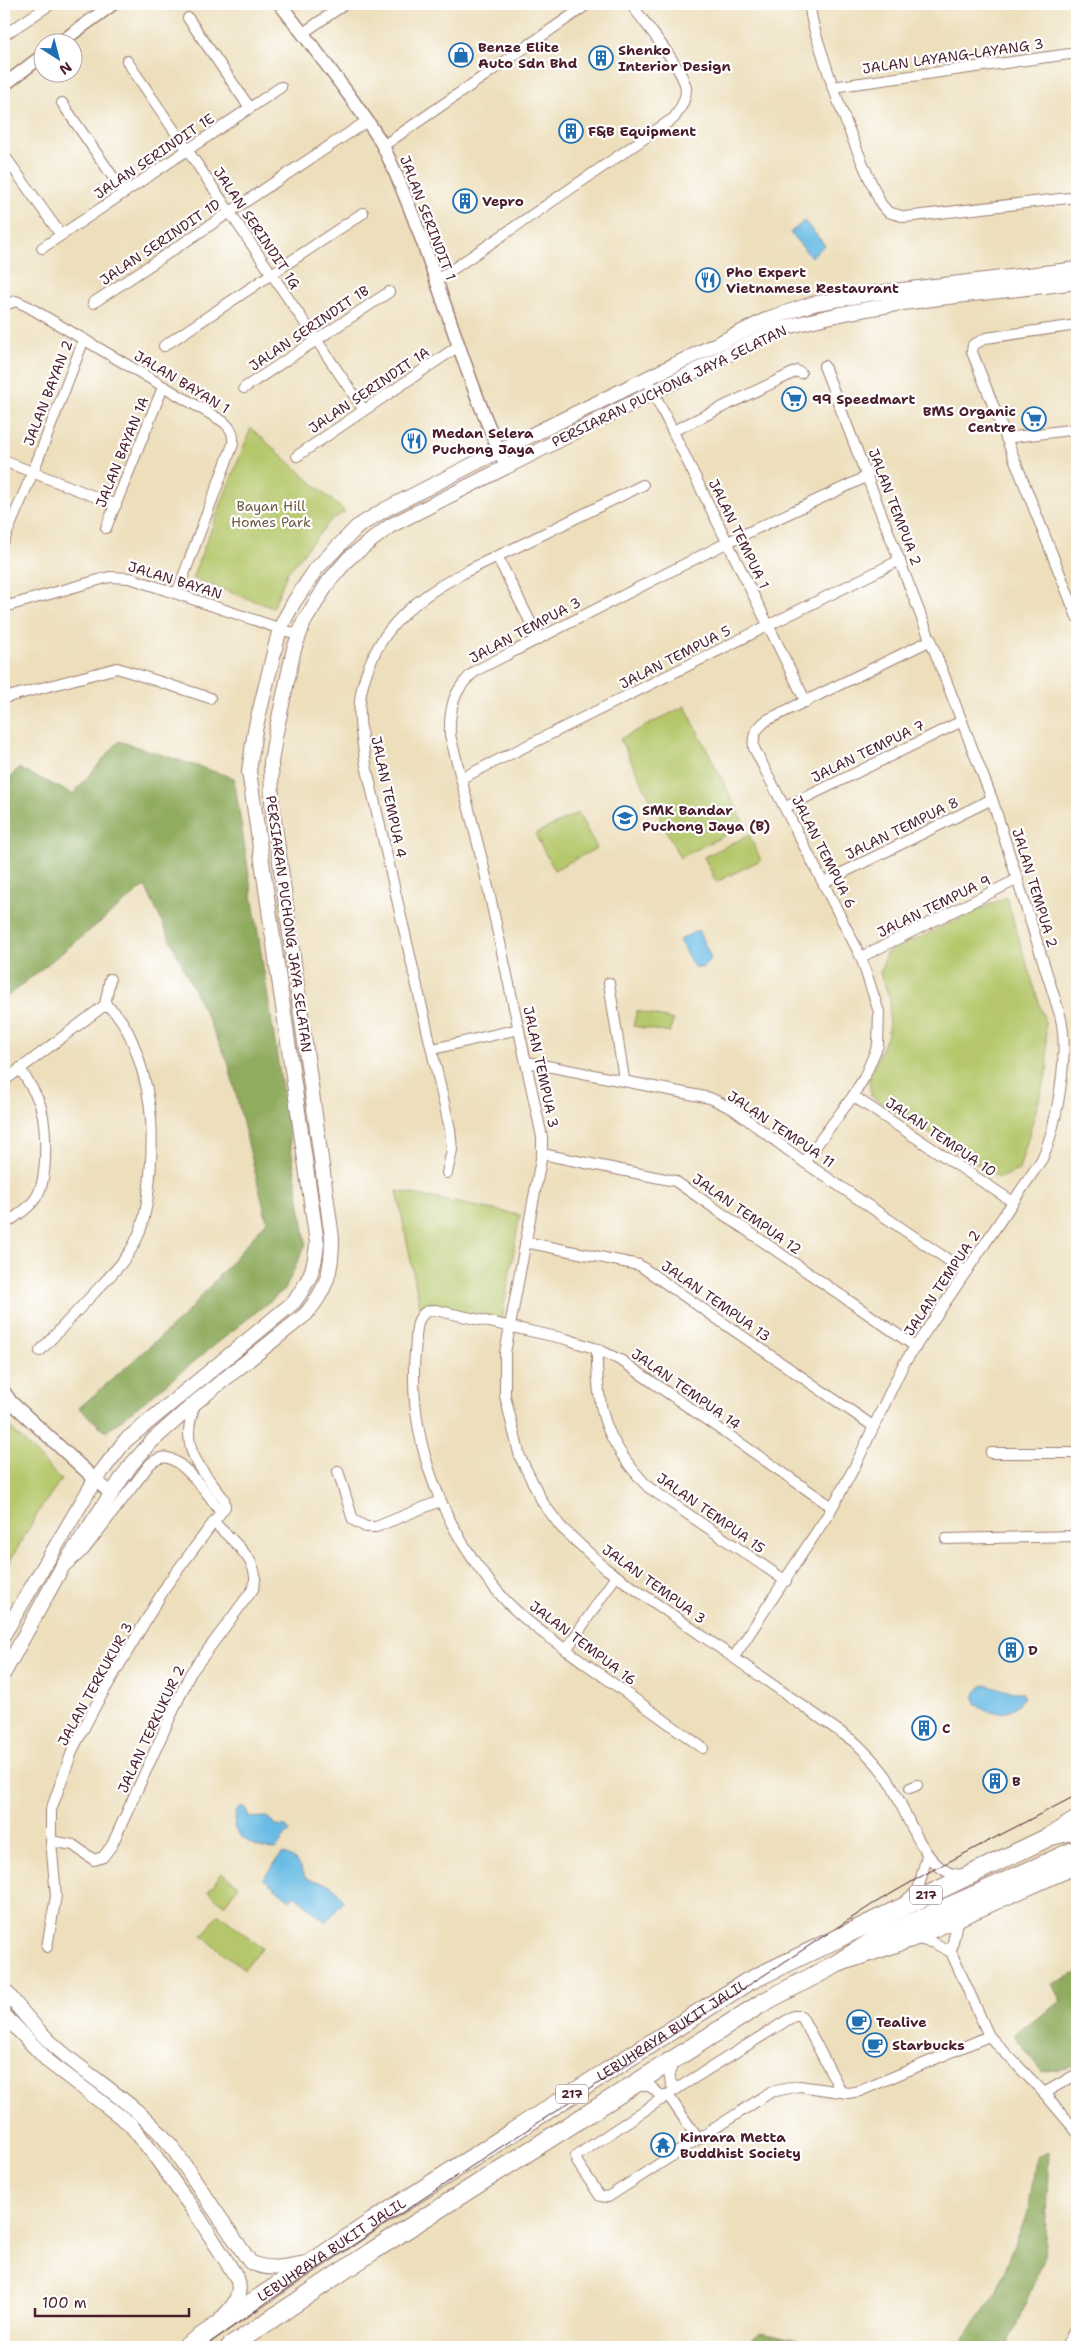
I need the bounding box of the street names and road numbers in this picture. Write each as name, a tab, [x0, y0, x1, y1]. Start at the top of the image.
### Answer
street label: JALAN LAYANG-LAYANG 3	[861, 34, 1045, 78]
street label: JALAN SERINDIT 1E	[91, 109, 218, 203]
street label: JALAN SERINDIT 1	[396, 153, 460, 283]
street label: JALAN SERINDIT 1G	[210, 164, 305, 293]
street label: JALAN SERINDIT 1D	[96, 195, 224, 289]
street label: JALAN SERINDIT 1B	[246, 281, 372, 375]
street label: PERSIARAN PUCHONG JAYA SELATAN	[549, 321, 789, 451]
street label: JALAN BAYAN 2	[20, 337, 76, 449]
street label: JALAN SERINDIT 1A	[305, 343, 433, 437]
street label: JALAN BAYAN 1	[131, 346, 233, 418]
street label: JALAN BAYAN 1A	[92, 394, 152, 510]
street label: JALAN TEMPUA 2	[864, 446, 926, 568]
street label: JALAN TEMPUA 1	[705, 476, 773, 592]
street label: JALAN BAYAN	[126, 557, 224, 603]
street label: JALAN TEMPUA 3	[466, 593, 584, 667]
street label: JALAN TEMPUA 5	[616, 621, 734, 693]
street label: JALAN TEMPUA 7	[808, 716, 928, 786]
street label: JALAN TEMPUA 4	[367, 735, 411, 860]
street label: JALAN TEMPUA 6	[788, 793, 860, 911]
street label: JALAN TEMPUA 8	[842, 793, 962, 863]
street label: PERSIARAN PUCHONG JAYA SELATAN	[262, 794, 316, 1054]
street label: JALAN TEMPUA 2	[1008, 826, 1062, 950]
street label: JALAN TEMPUA 9	[874, 871, 994, 941]
street label: JALAN TEMPUA 3	[519, 1005, 563, 1129]
street label: JALAN TEMPUA 11	[724, 1087, 838, 1171]
street label: JALAN TEMPUA 10	[882, 1093, 1000, 1181]
street label: JALAN TEMPUA 12	[689, 1170, 805, 1258]
street label: JALAN TEMPUA 2	[900, 1227, 984, 1339]
street label: JALAN TEMPUA 13	[658, 1257, 774, 1345]
street label: JALAN TEMPUA 14	[628, 1345, 744, 1433]
street label: JALAN TEMPUA 15	[653, 1469, 769, 1557]
street label: JALAN TEMPUA 3	[599, 1540, 709, 1628]
street label: JALAN TEMPUA 16	[526, 1597, 640, 1689]
street label: JALAN TERKUKUR 3	[54, 1619, 136, 1749]
street label: JALAN TERKUKUR 2	[114, 1662, 188, 1796]
road number: 217	[910, 1886, 942, 1904]
street label: LEBUHRAYA BUKIT JALIL	[593, 1975, 750, 2085]
road number: 217	[556, 2084, 588, 2104]
street label: LEBUHRAYA BUKIT JALIL	[254, 2194, 409, 2306]

